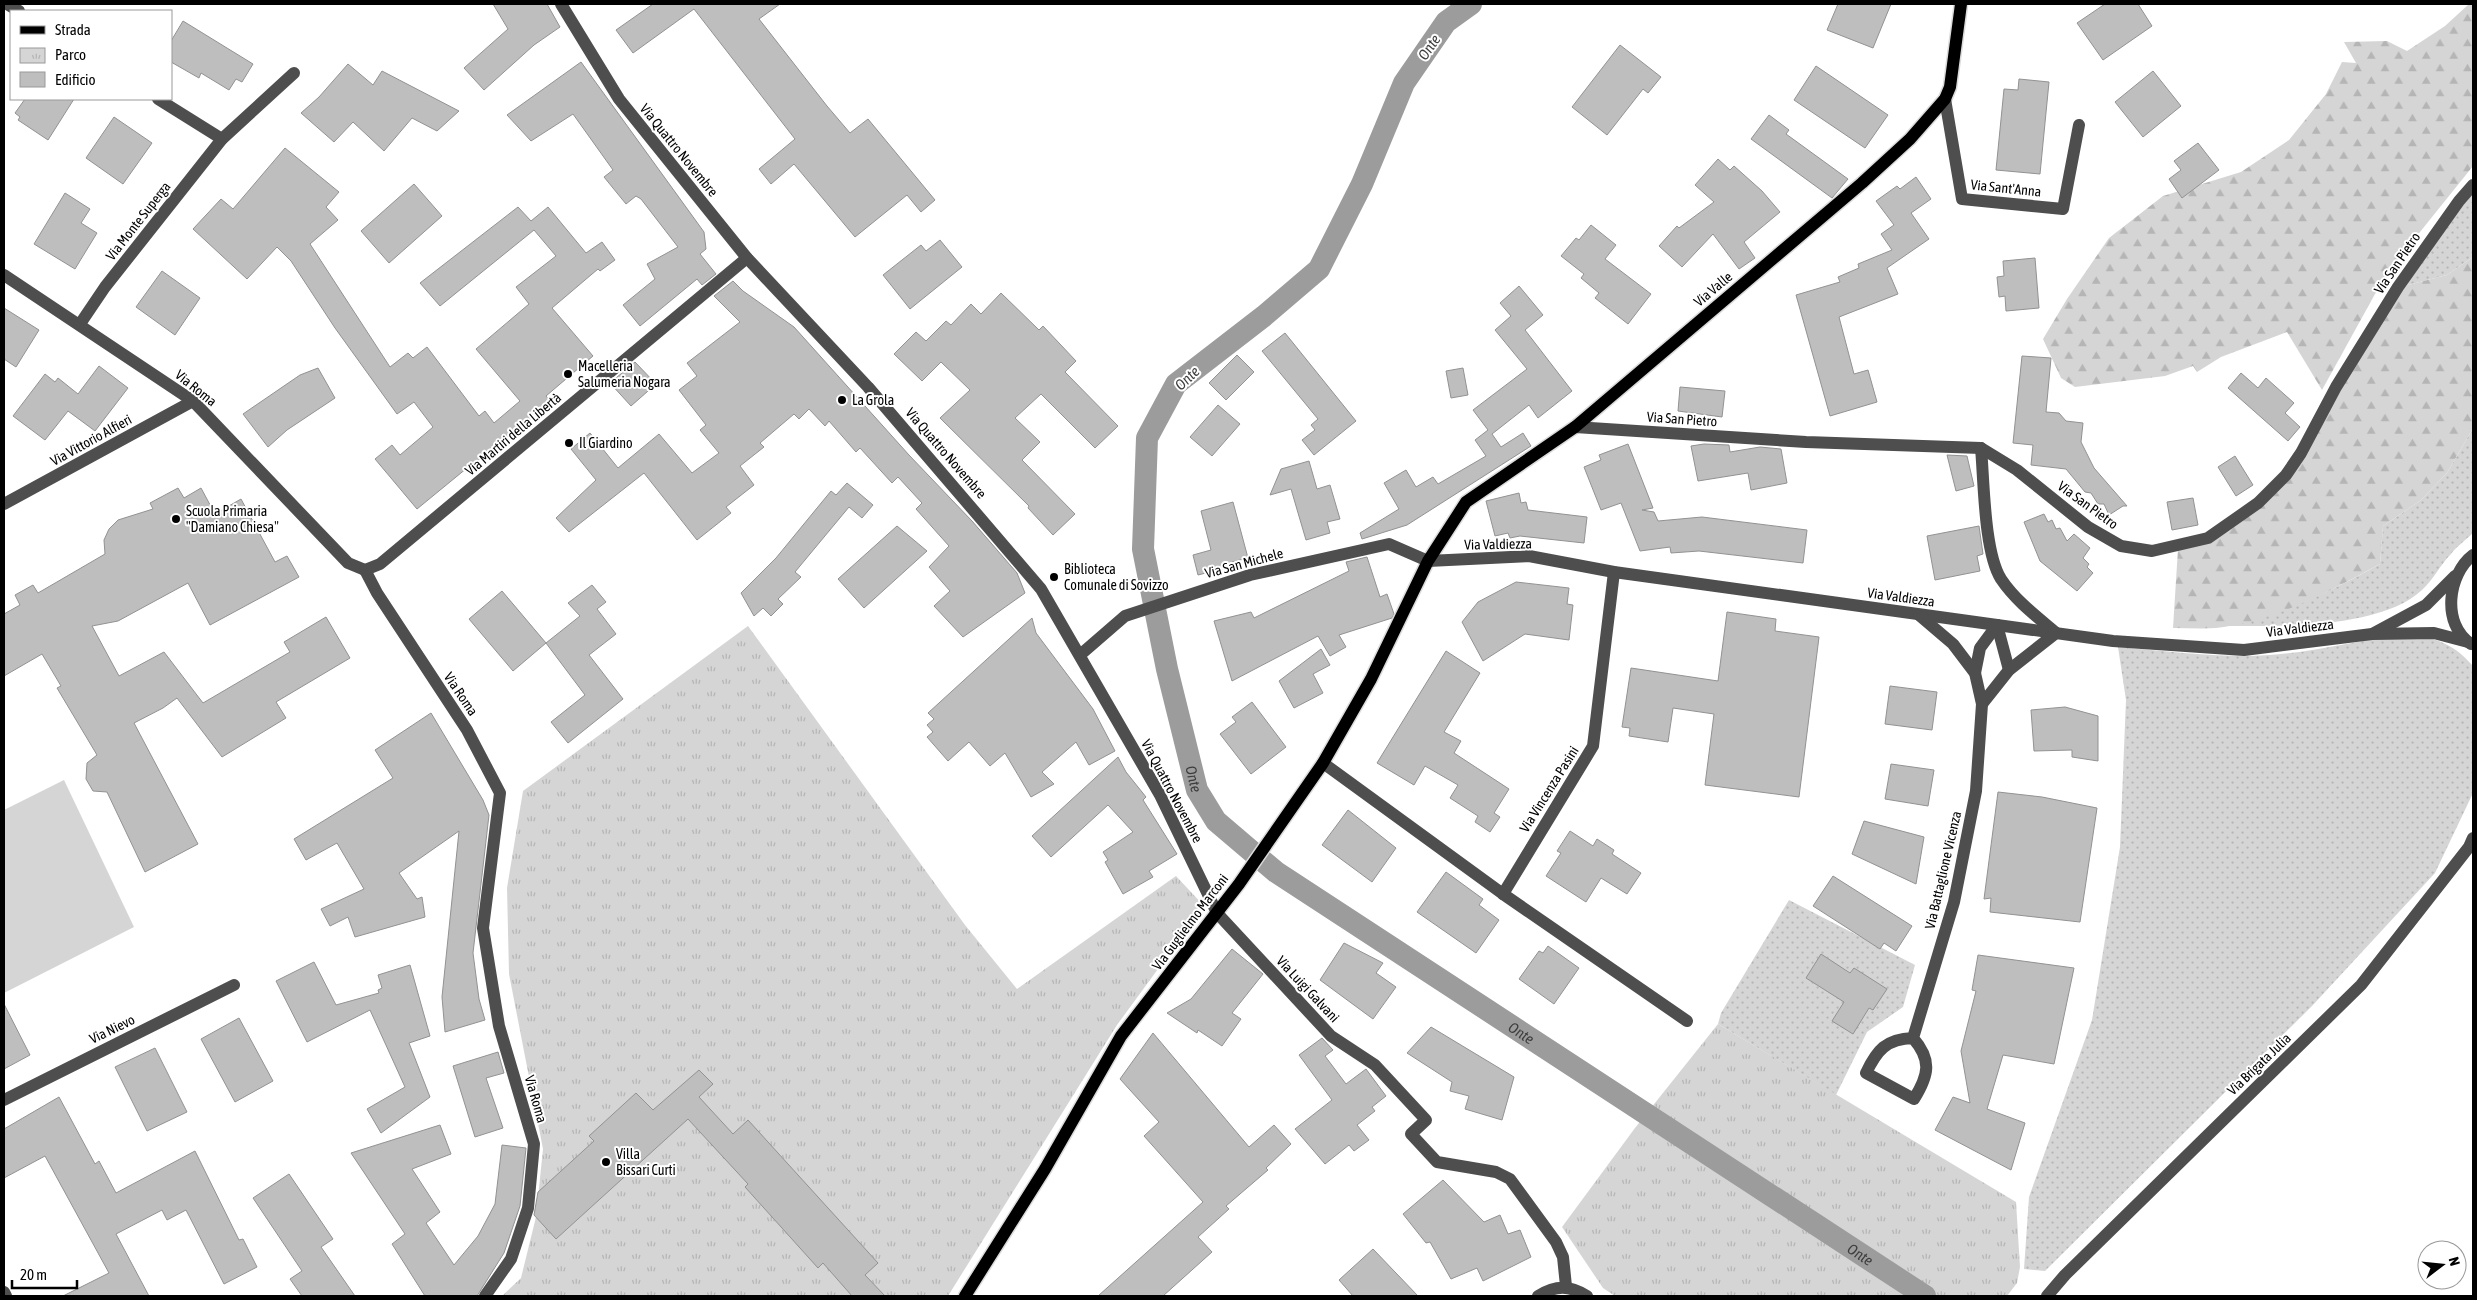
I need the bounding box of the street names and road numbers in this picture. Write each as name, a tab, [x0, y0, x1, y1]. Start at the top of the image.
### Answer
street label: Via Quattro Novembre	[637, 100, 721, 200]
street label: Via Sant'Anna	[1970, 176, 2042, 200]
street label: Via Monte Superga	[102, 179, 174, 263]
street label: Via San Pietro	[2371, 229, 2423, 297]
street label: Via Valle	[1691, 268, 1735, 310]
street label: Via Roma	[172, 366, 220, 410]
street label: Via Martiri della Libertà	[462, 389, 564, 479]
street label: Via Quattro Novembre	[902, 405, 990, 501]
street label: Via San Pietro	[1646, 409, 1718, 429]
street label: Via Vittorio Alfieri	[48, 411, 134, 469]
street label: Via San Pietro	[2055, 478, 2121, 532]
street label: Via Valdiezza	[1464, 535, 1532, 553]
street label: Via San Michele	[1203, 545, 1285, 581]
street label: Via Valdiezza	[1866, 584, 1936, 610]
street label: Via Valdiezza	[2265, 616, 2335, 640]
street label: Via Roma	[441, 669, 481, 719]
street label: Via Quattro Novembre	[1138, 737, 1206, 845]
street label: Via Vincenza Pasini	[1516, 743, 1582, 835]
street label: Via Battaglione Vicenza	[1922, 809, 1964, 931]
street label: Via Guglielmo Marconi	[1149, 871, 1231, 973]
street label: Via Luigi Galvani	[1273, 953, 1343, 1025]
street label: Via Nievo	[87, 1011, 137, 1047]
street label: Via Brigata Julia	[2224, 1030, 2294, 1098]
street label: Via Roma	[522, 1073, 550, 1125]

